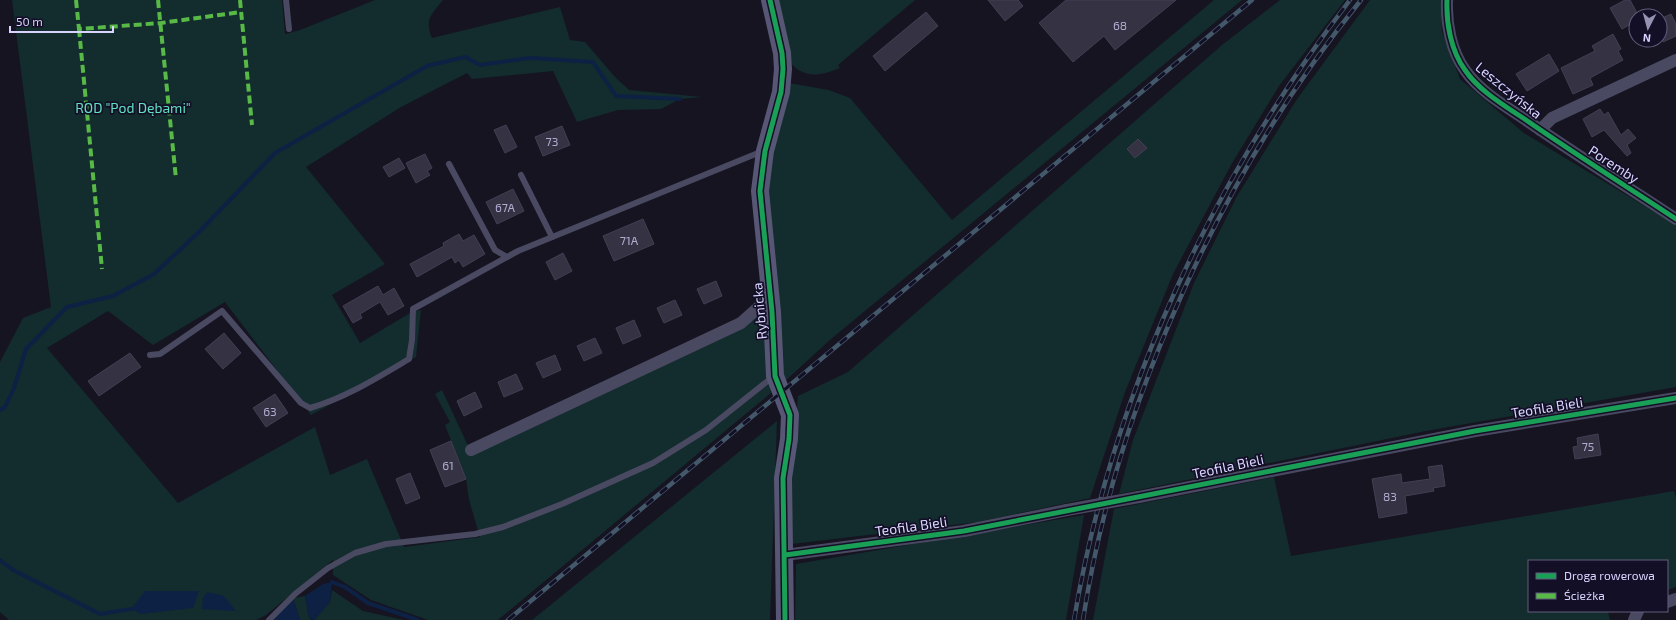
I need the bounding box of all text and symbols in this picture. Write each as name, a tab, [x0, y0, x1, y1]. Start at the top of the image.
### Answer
scale bar	[10, 8, 113, 34]
north arrow	[1628, 8, 1668, 48]
text: 50 m	[16, 14, 43, 28]
house number: 68	[1113, 18, 1127, 32]
text: N	[1642, 32, 1652, 45]
street label: Leszczyńska	[1472, 58, 1546, 122]
park label: ROD "Pod Dębami"	[75, 99, 191, 116]
house number: 73	[546, 134, 558, 148]
street label: Poremby	[1586, 141, 1643, 187]
house number: 67A	[495, 200, 516, 214]
house number: 71A	[620, 233, 639, 247]
street label: Rybnicka	[748, 282, 770, 340]
street label: Teofila Bieli	[1510, 393, 1584, 421]
house number: 63	[263, 404, 277, 418]
house number: 75	[1582, 439, 1594, 453]
street label: Teofila Bieli	[1191, 450, 1265, 482]
house number: 61	[442, 458, 454, 472]
house number: 83	[1383, 489, 1397, 503]
street label: Teofila Bieli	[874, 513, 948, 539]
legend	[1528, 560, 1668, 612]
text: Droga rowerowa	[1564, 568, 1655, 582]
text: Ścieżka	[1564, 588, 1605, 602]

